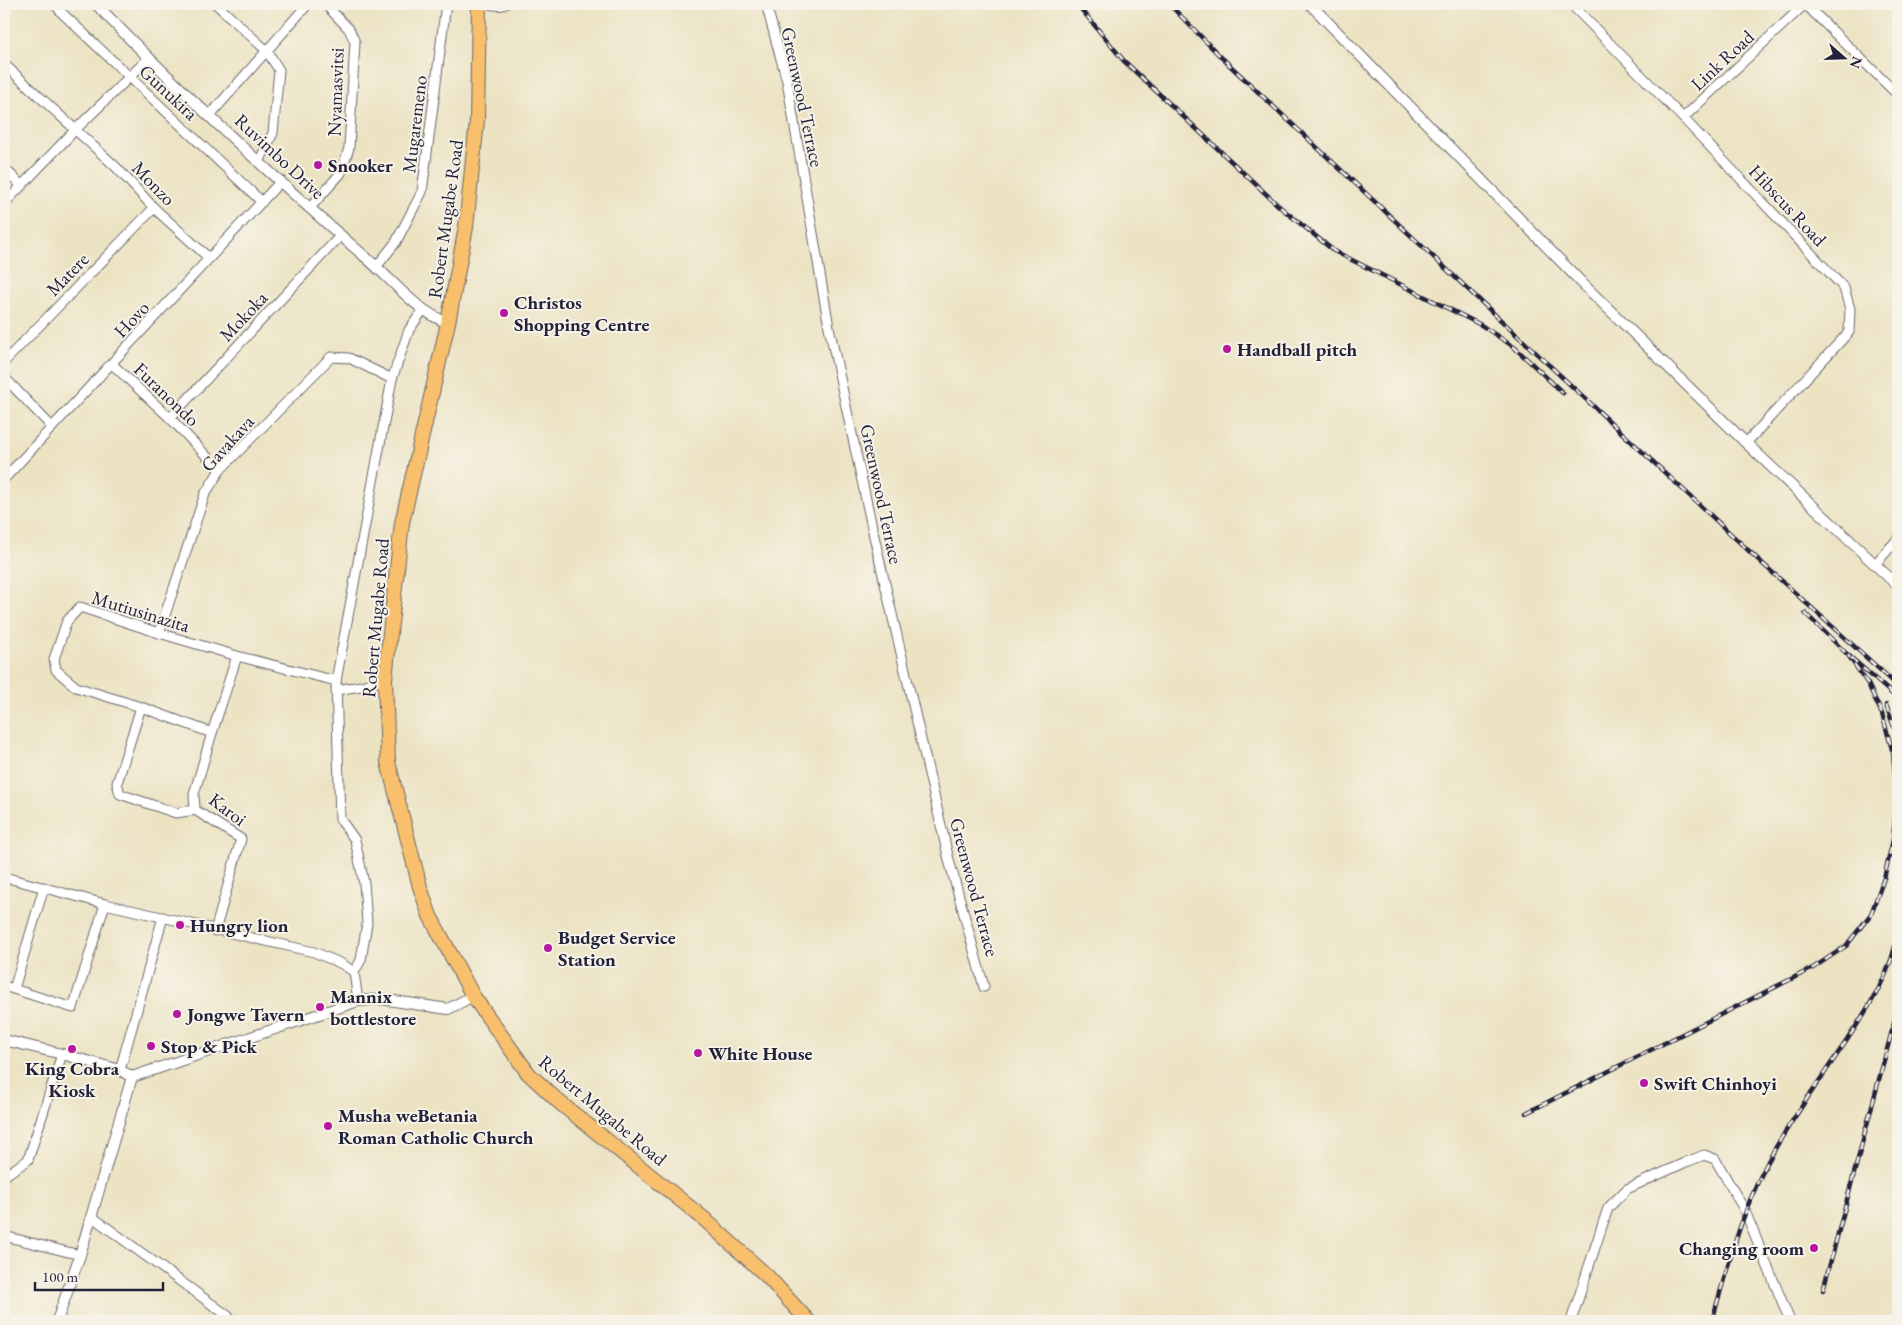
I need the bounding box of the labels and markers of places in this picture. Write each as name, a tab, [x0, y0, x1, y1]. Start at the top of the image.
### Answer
place label: Snooker	[328, 153, 393, 178]
marker: Snooker	[312, 159, 324, 171]
place label: Christos Shopping Centre	[514, 290, 649, 337]
marker: Christos Shopping Centre	[498, 307, 510, 319]
place label: Handball pitch	[1237, 337, 1358, 362]
marker: Handball pitch	[1221, 343, 1233, 355]
place label: Hungry lion	[190, 913, 289, 938]
marker: Hungry lion	[174, 919, 186, 931]
place label: Budget Service Station	[558, 925, 676, 972]
marker: Budget Service Station	[542, 942, 554, 954]
place label: Mannix bottlestore	[330, 984, 416, 1031]
marker: Mannix bottlestore	[314, 1001, 326, 1013]
place label: Jongwe Tavern	[185, 1002, 305, 1027]
marker: Jongwe Tavern	[171, 1008, 183, 1020]
place label: Stop & Pick	[161, 1034, 258, 1059]
marker: Stop & Pick	[145, 1040, 157, 1052]
place label: White House	[708, 1041, 813, 1066]
marker: King Cobra Kiosk	[66, 1043, 78, 1055]
marker: White House	[692, 1047, 704, 1059]
place label: King Cobra Kiosk	[25, 1056, 120, 1103]
place label: Swift Chinhoyi	[1654, 1071, 1777, 1096]
marker: Swift Chinhoyi	[1638, 1077, 1650, 1089]
place label: Musha weBetania Roman Catholic Church	[338, 1103, 534, 1150]
marker: Musha weBetania Roman Catholic Church	[322, 1120, 334, 1132]
place label: Changing room	[1679, 1236, 1805, 1261]
marker: Changing room	[1808, 1242, 1820, 1254]

